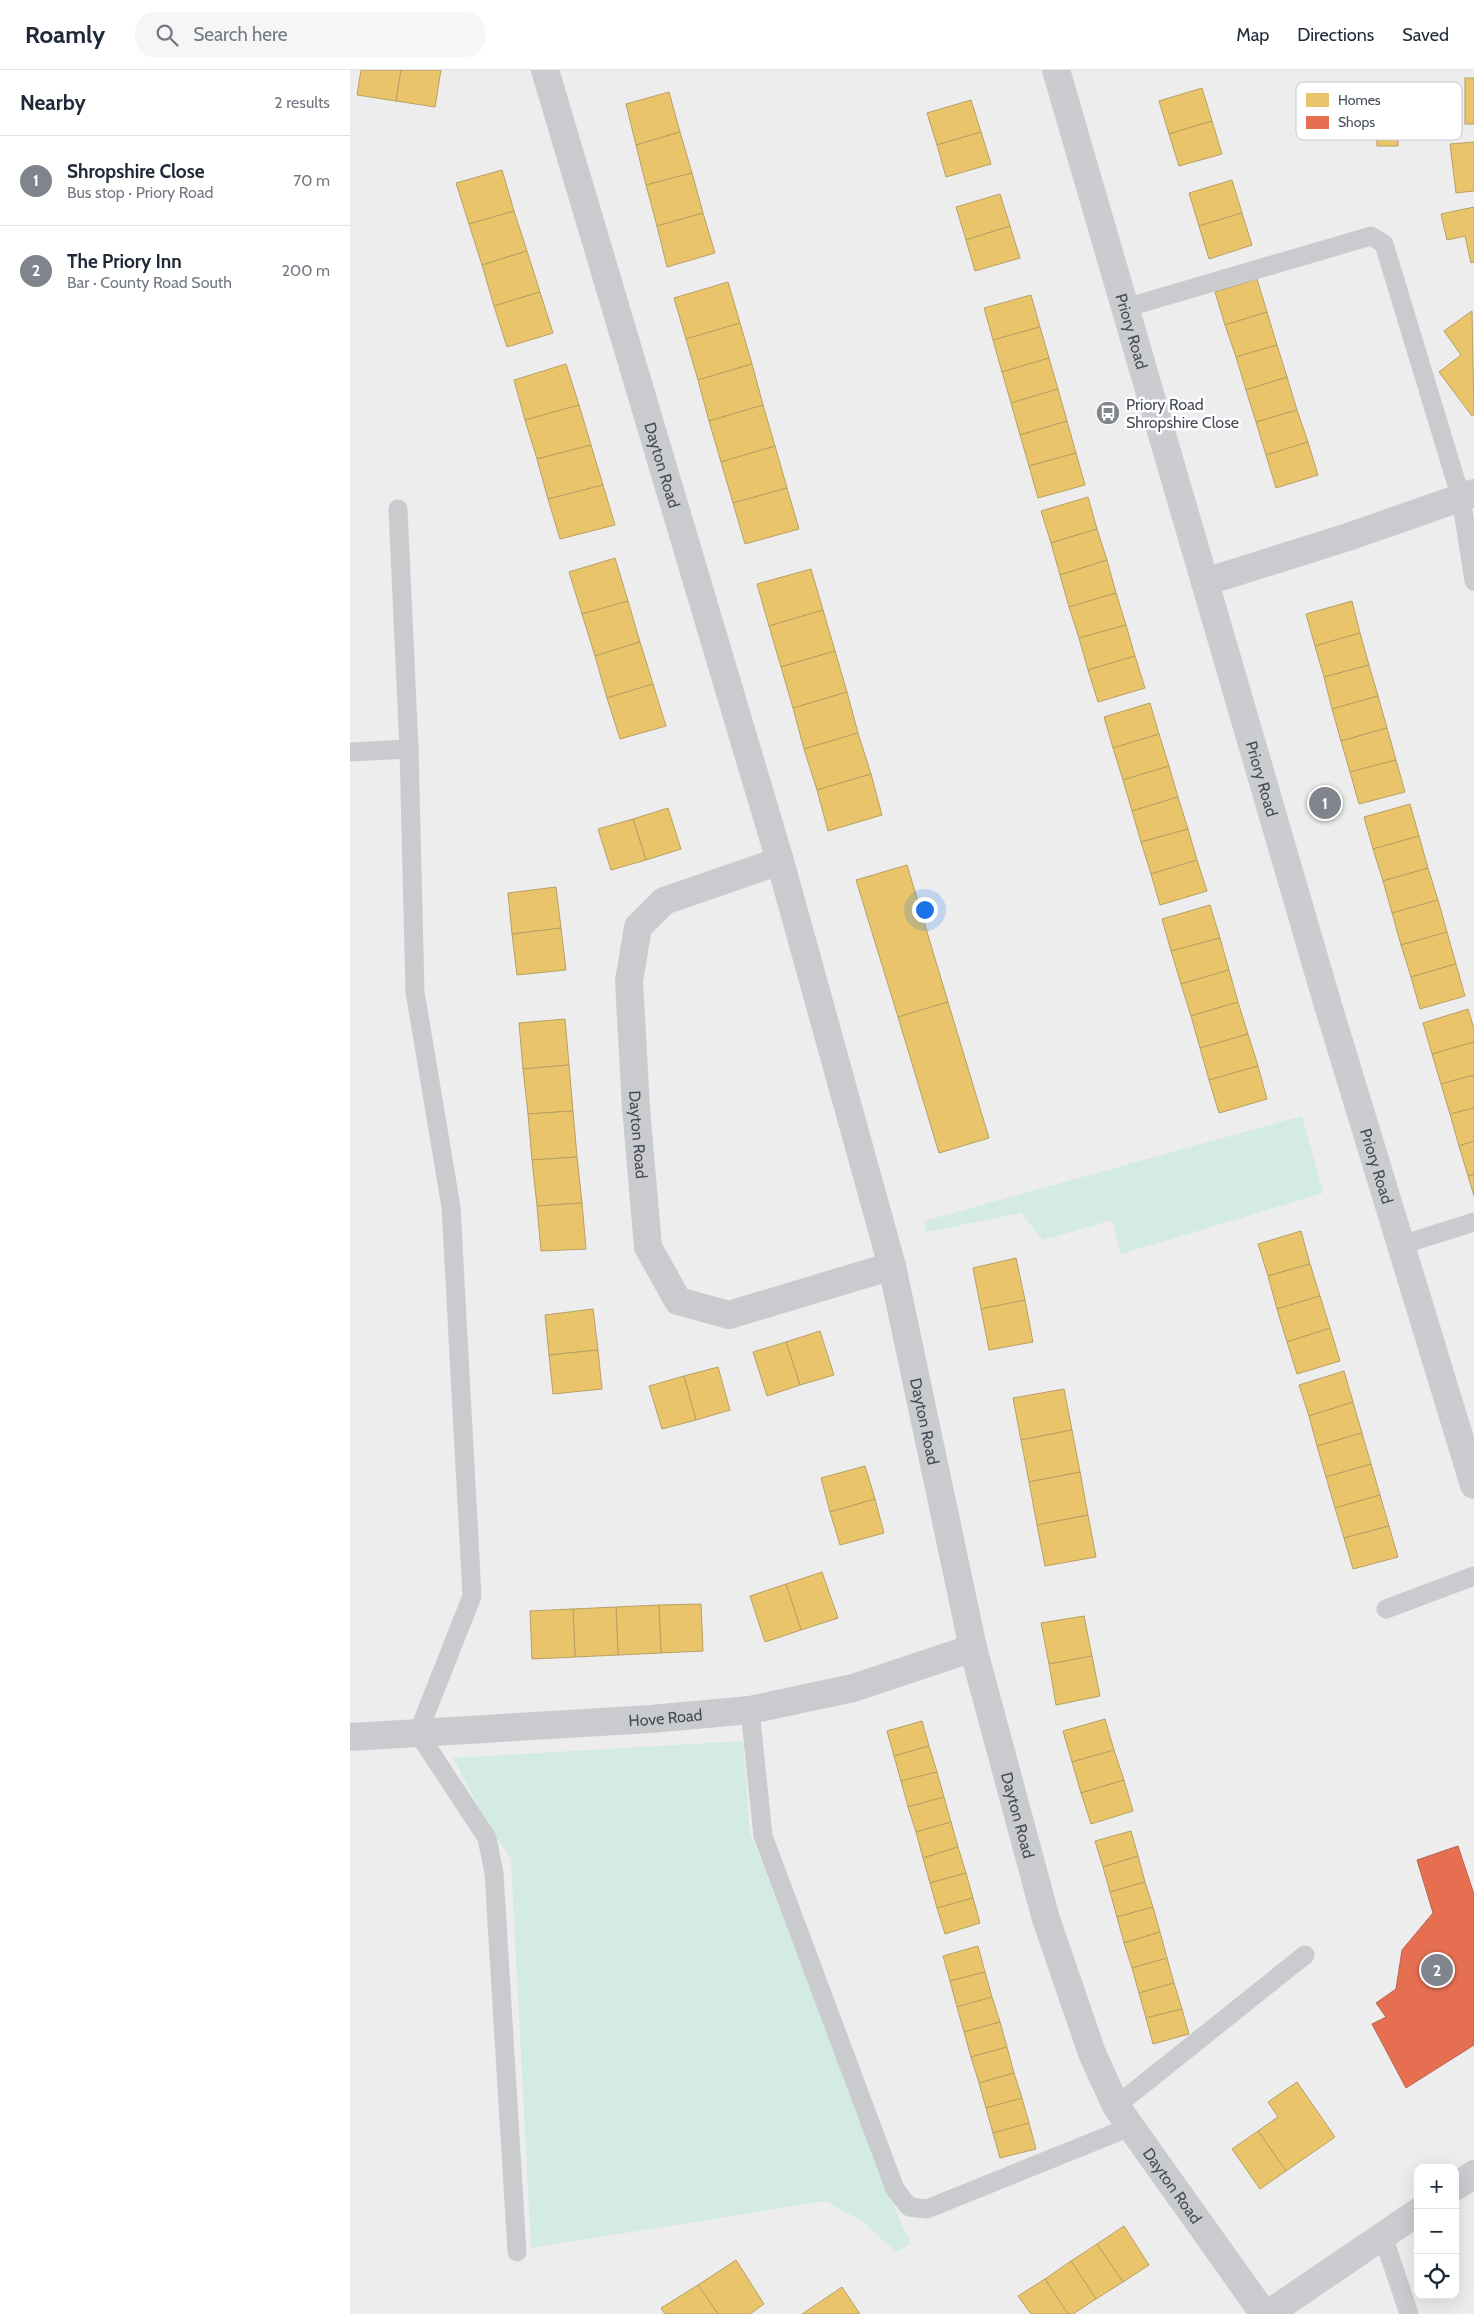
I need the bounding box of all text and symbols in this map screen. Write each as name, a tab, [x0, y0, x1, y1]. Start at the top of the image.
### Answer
search box	[135, 12, 485, 57]
text: Roamly	[25, 20, 105, 49]
icon: search	[153, 21, 181, 49]
text: Search here	[193, 23, 288, 46]
text: Map	[1236, 24, 1269, 46]
text: Directions	[1297, 24, 1374, 46]
text: Saved	[1402, 24, 1449, 46]
legend	[1296, 82, 1462, 140]
text: Nearby	[20, 90, 86, 115]
text: Homes	[1338, 91, 1381, 109]
text: 2 results	[274, 93, 330, 112]
text: Shops	[1338, 113, 1375, 131]
text: Shropshire Close	[67, 160, 205, 183]
text: 1	[33, 171, 39, 190]
text: 70 m	[293, 171, 330, 190]
text: Bus stop · Priory Road	[67, 183, 213, 202]
text: The Priory Inn	[67, 250, 182, 273]
text: 2	[32, 261, 40, 280]
text: 200 m	[282, 261, 330, 280]
text: Bar · County Road South	[67, 273, 232, 292]
street label: Priory Road	[1112, 291, 1152, 371]
place label: Priory Road Shropshire Close	[1126, 395, 1239, 432]
bus stop icon: Priory Road Shropshire Close	[1095, 400, 1121, 426]
street label: Dayton Road	[641, 420, 684, 510]
street label: Priory Road	[1242, 739, 1282, 819]
pin: 1	[1309, 784, 1341, 822]
your location	[912, 897, 938, 923]
street label: Dayton Road	[626, 1090, 652, 1179]
street label: Priory Road	[1356, 1126, 1397, 1206]
street label: Dayton Road	[906, 1376, 943, 1466]
street label: Hove Road	[628, 1705, 703, 1730]
street label: Dayton Road	[997, 1770, 1039, 1860]
pin: 2	[1421, 1951, 1453, 1989]
street label: Dayton Road	[1139, 2144, 1206, 2227]
map controls	[1414, 2164, 1459, 2299]
button: +	[1414, 2164, 1459, 2209]
button: −	[1414, 2209, 1459, 2254]
button: locate	[1414, 2254, 1459, 2299]

